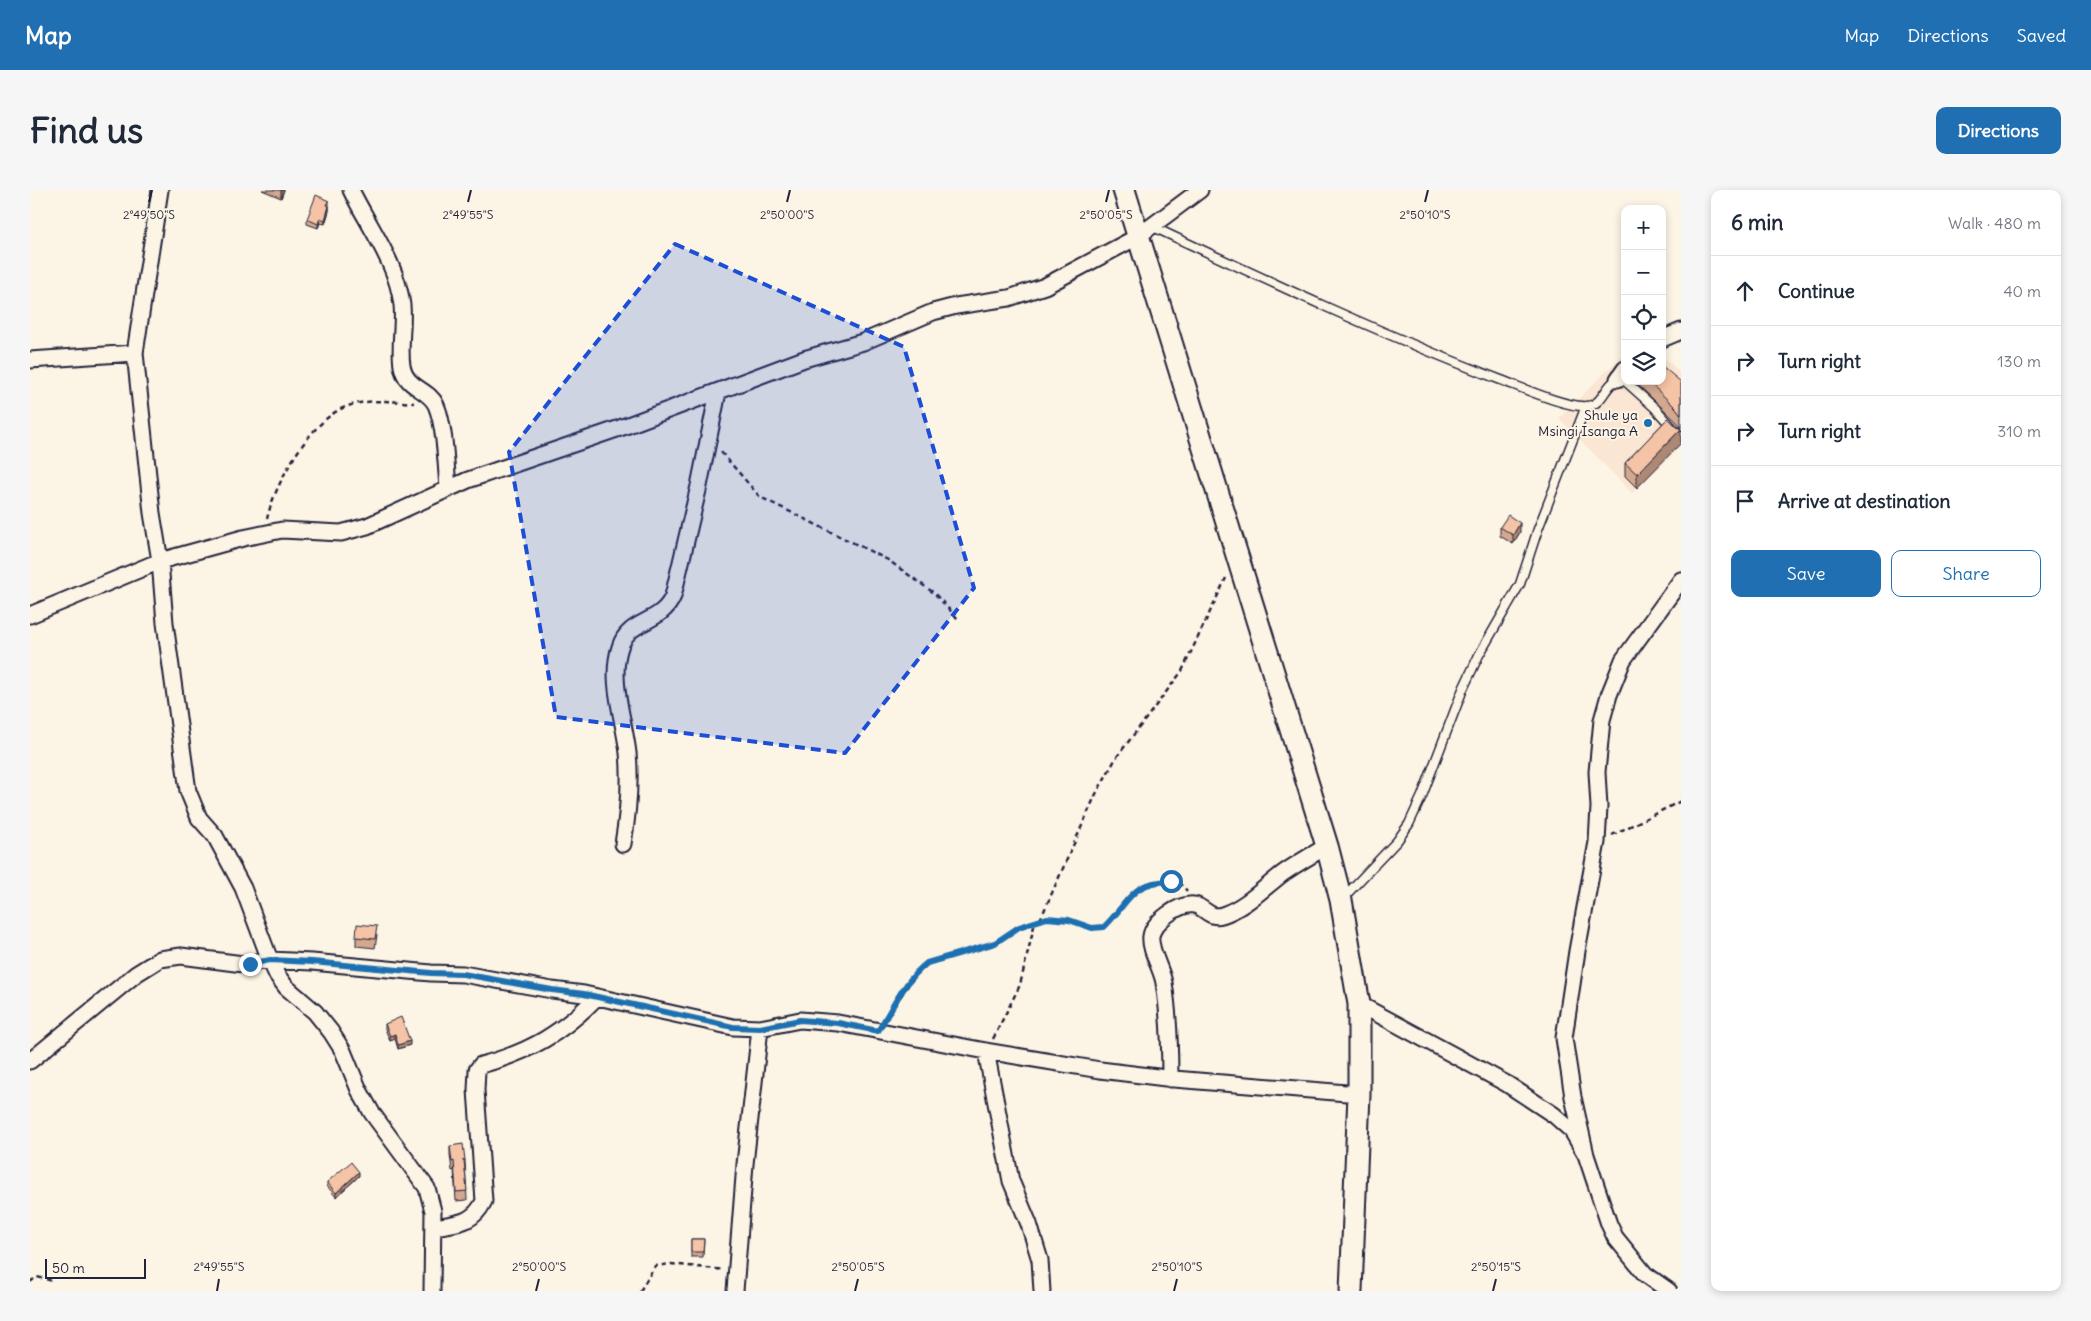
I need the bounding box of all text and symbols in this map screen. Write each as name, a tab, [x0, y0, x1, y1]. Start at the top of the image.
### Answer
text: Map	[25, 20, 72, 50]
text: Map	[1844, 24, 1879, 47]
text: Directions	[1907, 24, 1989, 47]
text: Saved	[2017, 24, 2066, 47]
button: Directions	[1936, 107, 2061, 154]
text: Find us	[30, 108, 143, 152]
map controls	[1621, 205, 1666, 385]
button: +	[1621, 205, 1666, 250]
text: 2°49'50"S	[123, 207, 175, 222]
text: 2°49'55"S	[442, 207, 494, 222]
text: 2°50'00"S	[760, 207, 814, 222]
text: 2°50'05"S	[1079, 207, 1133, 222]
text: 2°50'10"S	[1399, 207, 1451, 222]
text: 6 min	[1731, 209, 1783, 236]
text: Walk · 480 m	[1948, 213, 2041, 233]
button: −	[1621, 250, 1666, 295]
icon: ahead	[1731, 277, 1759, 305]
text: Continue	[1778, 279, 1855, 303]
text: 40 m	[2003, 281, 2041, 301]
button: locate	[1621, 295, 1666, 340]
button: layers	[1621, 340, 1666, 385]
icon: right	[1731, 347, 1759, 375]
text: Turn right	[1778, 349, 1861, 373]
text: 130 m	[1997, 351, 2041, 371]
place label: Shule ya Msingi Isanga A	[1538, 406, 1638, 440]
marker: Shule ya Msingi Isanga A	[1642, 417, 1654, 429]
icon: right	[1731, 417, 1759, 445]
text: Turn right	[1778, 419, 1861, 443]
text: 310 m	[1997, 421, 2041, 441]
icon: arrive	[1731, 487, 1759, 515]
text: Arrive at destination	[1778, 489, 1951, 513]
button: Save	[1731, 550, 1881, 597]
button: Share	[1891, 550, 2041, 597]
route start	[1160, 870, 1183, 893]
route end	[239, 953, 262, 976]
scale bar	[45, 1256, 146, 1279]
text: 50 m	[52, 1259, 85, 1277]
text: 2°49'55"S	[193, 1259, 245, 1274]
text: 2°50'00"S	[512, 1259, 566, 1274]
text: 2°50'05"S	[831, 1259, 885, 1274]
text: 2°50'10"S	[1151, 1259, 1203, 1274]
text: 2°50'15"S	[1471, 1259, 1521, 1274]

